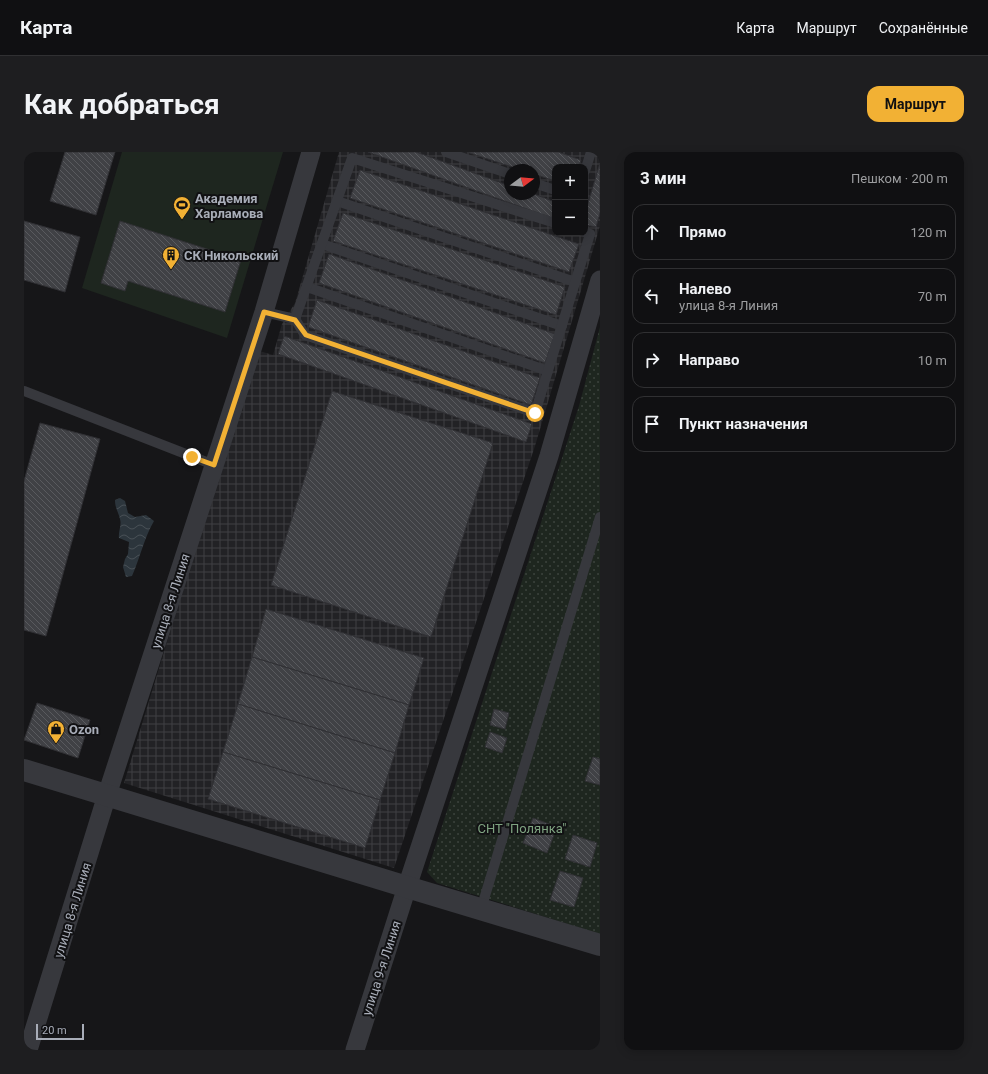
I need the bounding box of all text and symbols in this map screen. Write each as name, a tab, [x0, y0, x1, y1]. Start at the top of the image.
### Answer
text: Карта	[20, 16, 72, 39]
text: Карта	[736, 20, 775, 36]
text: Маршрут	[797, 20, 857, 36]
text: Сохранённые	[879, 20, 968, 36]
button: Маршрут	[867, 86, 964, 122]
text: Как добраться	[24, 88, 220, 121]
north arrow	[504, 164, 540, 200]
map controls	[552, 164, 588, 236]
button: +	[552, 164, 588, 200]
text: 3 мин	[640, 168, 686, 188]
text: Пешком · 200 m	[851, 171, 948, 186]
place label: Академия Харламова	[195, 191, 263, 221]
sports icon: Академия Харламова	[172, 195, 192, 220]
button: −	[552, 200, 588, 236]
icon: ahead	[641, 221, 663, 243]
text: Прямо	[679, 223, 726, 241]
text: 120 m	[910, 225, 947, 240]
building icon: СК Никольский	[161, 245, 181, 270]
place label: СК Никольский	[184, 248, 278, 263]
text: Налево	[679, 280, 731, 298]
icon: left	[641, 285, 663, 307]
text: 70 m	[918, 289, 947, 304]
text: улица 8-я Линия	[679, 298, 778, 313]
icon: right	[641, 349, 663, 371]
text: Направо	[679, 351, 740, 369]
text: 10 m	[918, 353, 947, 368]
route start	[526, 404, 544, 422]
icon: arrive	[641, 413, 663, 435]
text: Пункт назначения	[679, 415, 808, 433]
route end	[183, 448, 201, 466]
street label: улица 8-я Линия	[148, 552, 193, 651]
shop icon: Ozon	[46, 719, 66, 744]
place label: Ozon	[69, 722, 99, 737]
park label: СНТ "Полянка"	[477, 821, 567, 836]
street label: улица 8-я Линия	[51, 861, 94, 960]
street label: улица 9-я Линия	[359, 919, 404, 1018]
scale bar	[36, 1022, 84, 1041]
text: 20 m	[42, 1024, 67, 1037]

